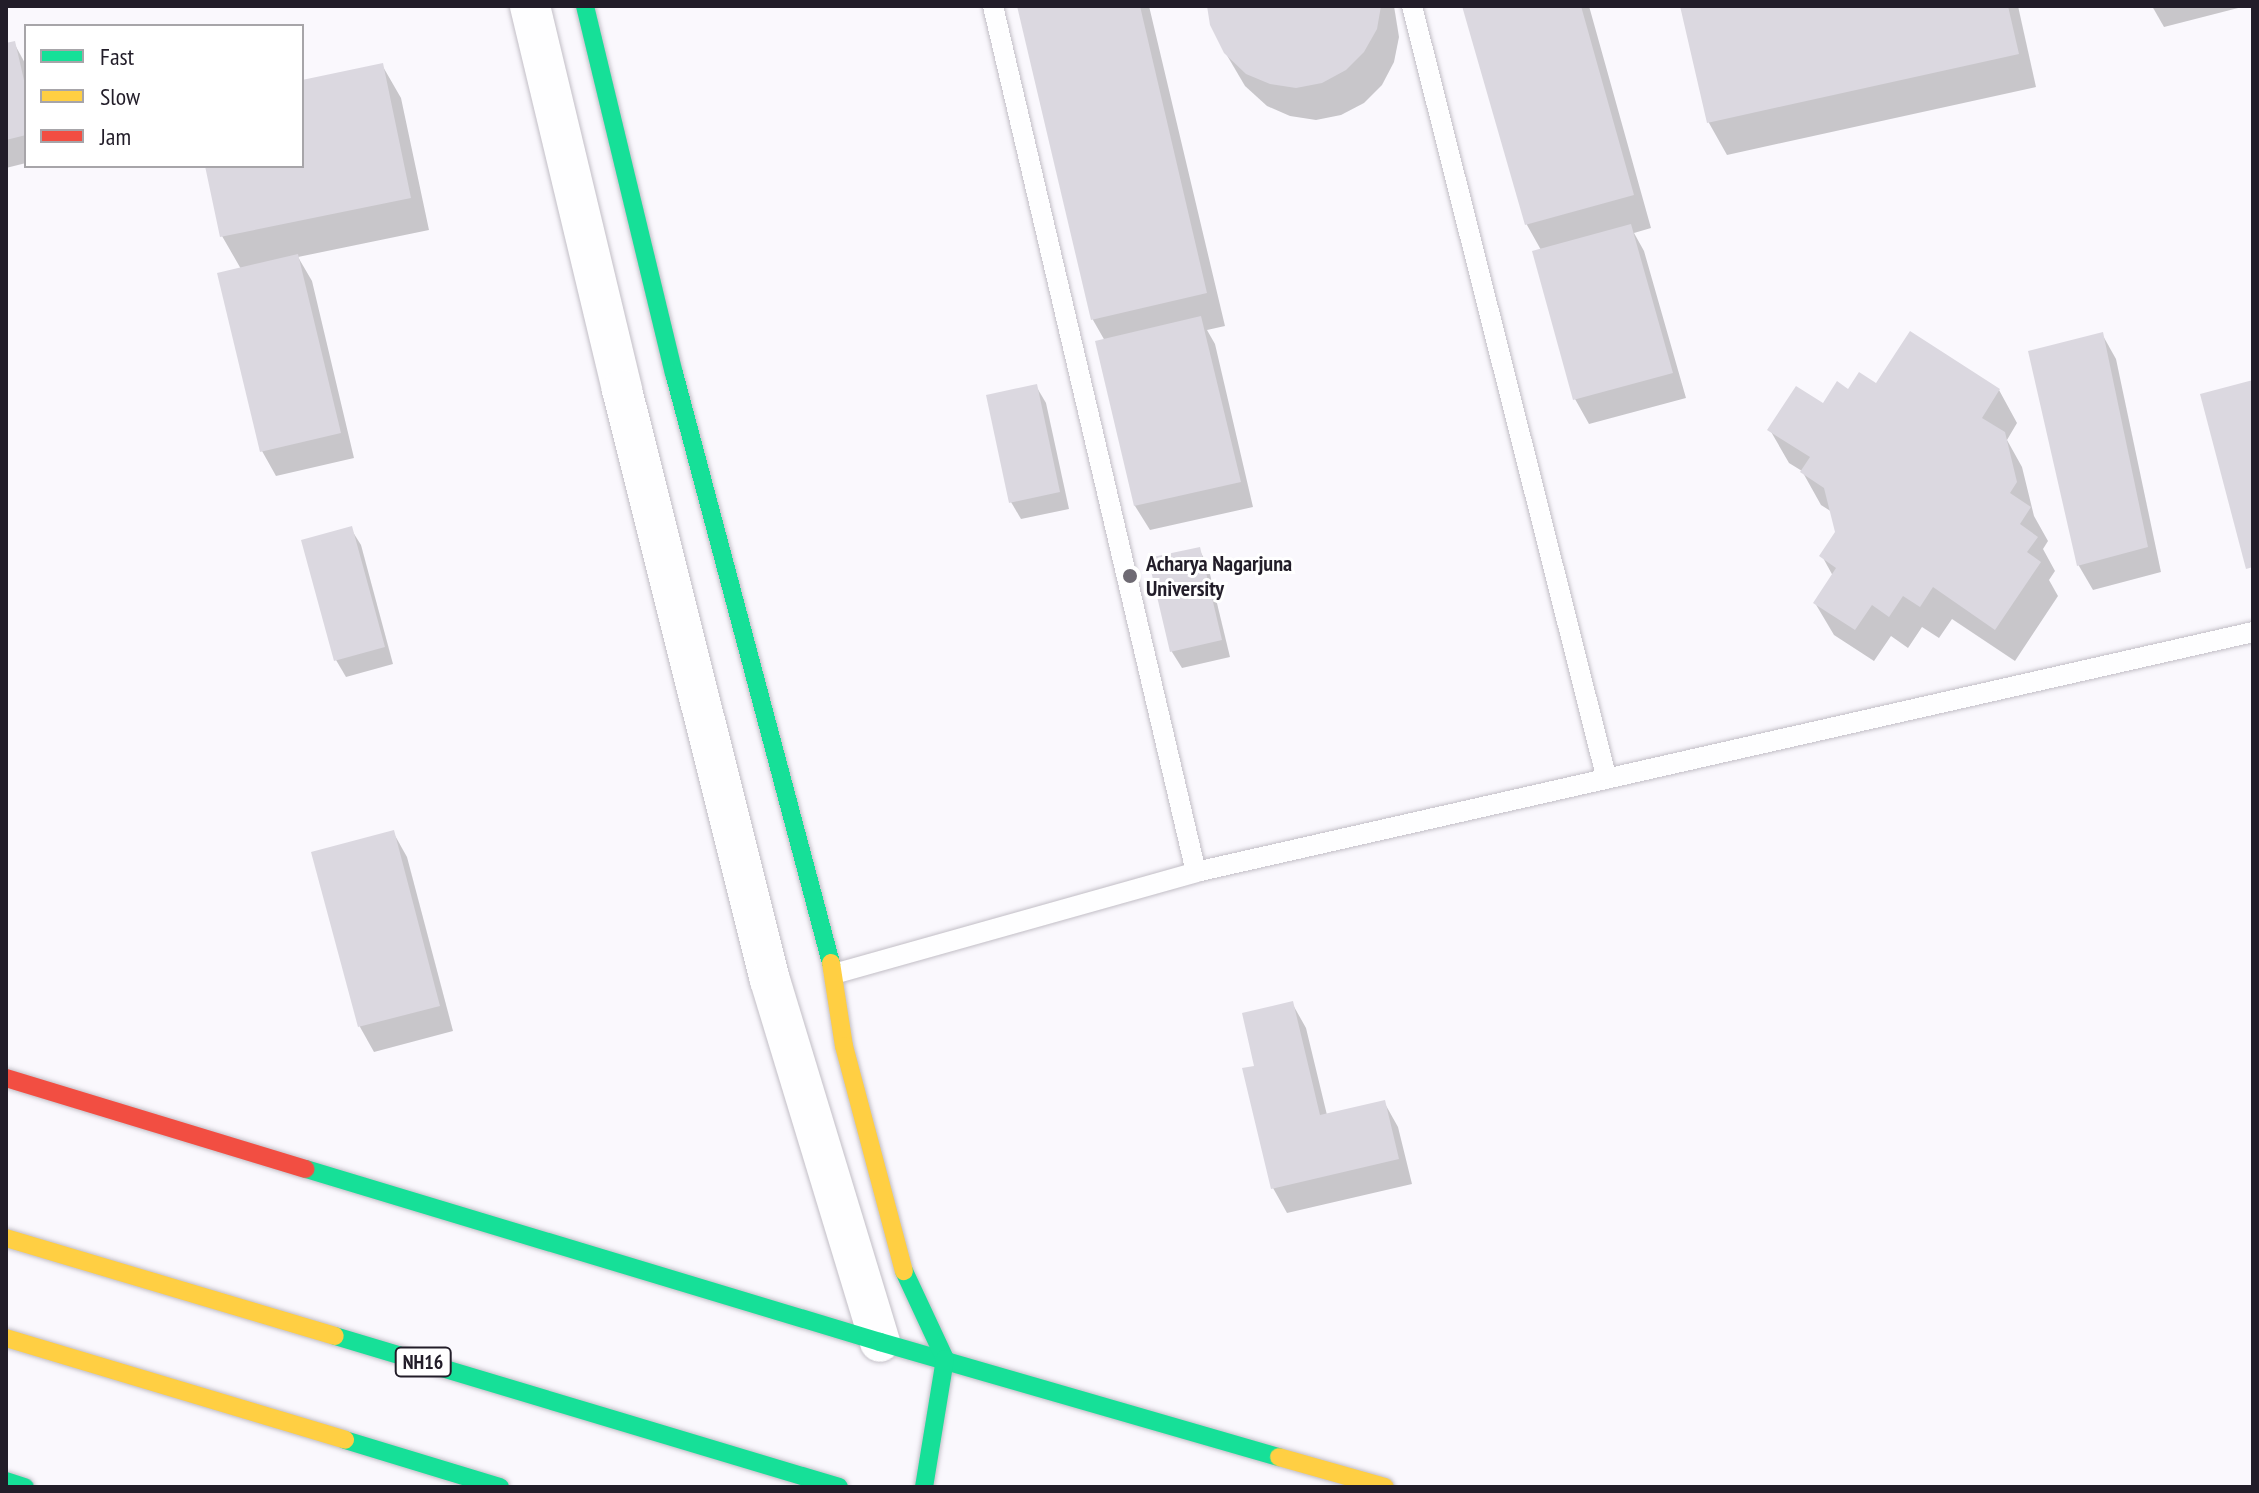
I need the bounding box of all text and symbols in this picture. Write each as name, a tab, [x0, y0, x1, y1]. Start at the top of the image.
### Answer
legend	[24, 24, 304, 168]
text: Fast	[100, 41, 134, 72]
text: Slow	[100, 81, 140, 112]
text: Jam	[100, 121, 131, 152]
place label: Acharya Nagarjuna University	[1146, 550, 1292, 602]
marker: Acharya Nagarjuna University	[1121, 567, 1139, 585]
road number: NH16	[393, 1346, 453, 1378]

